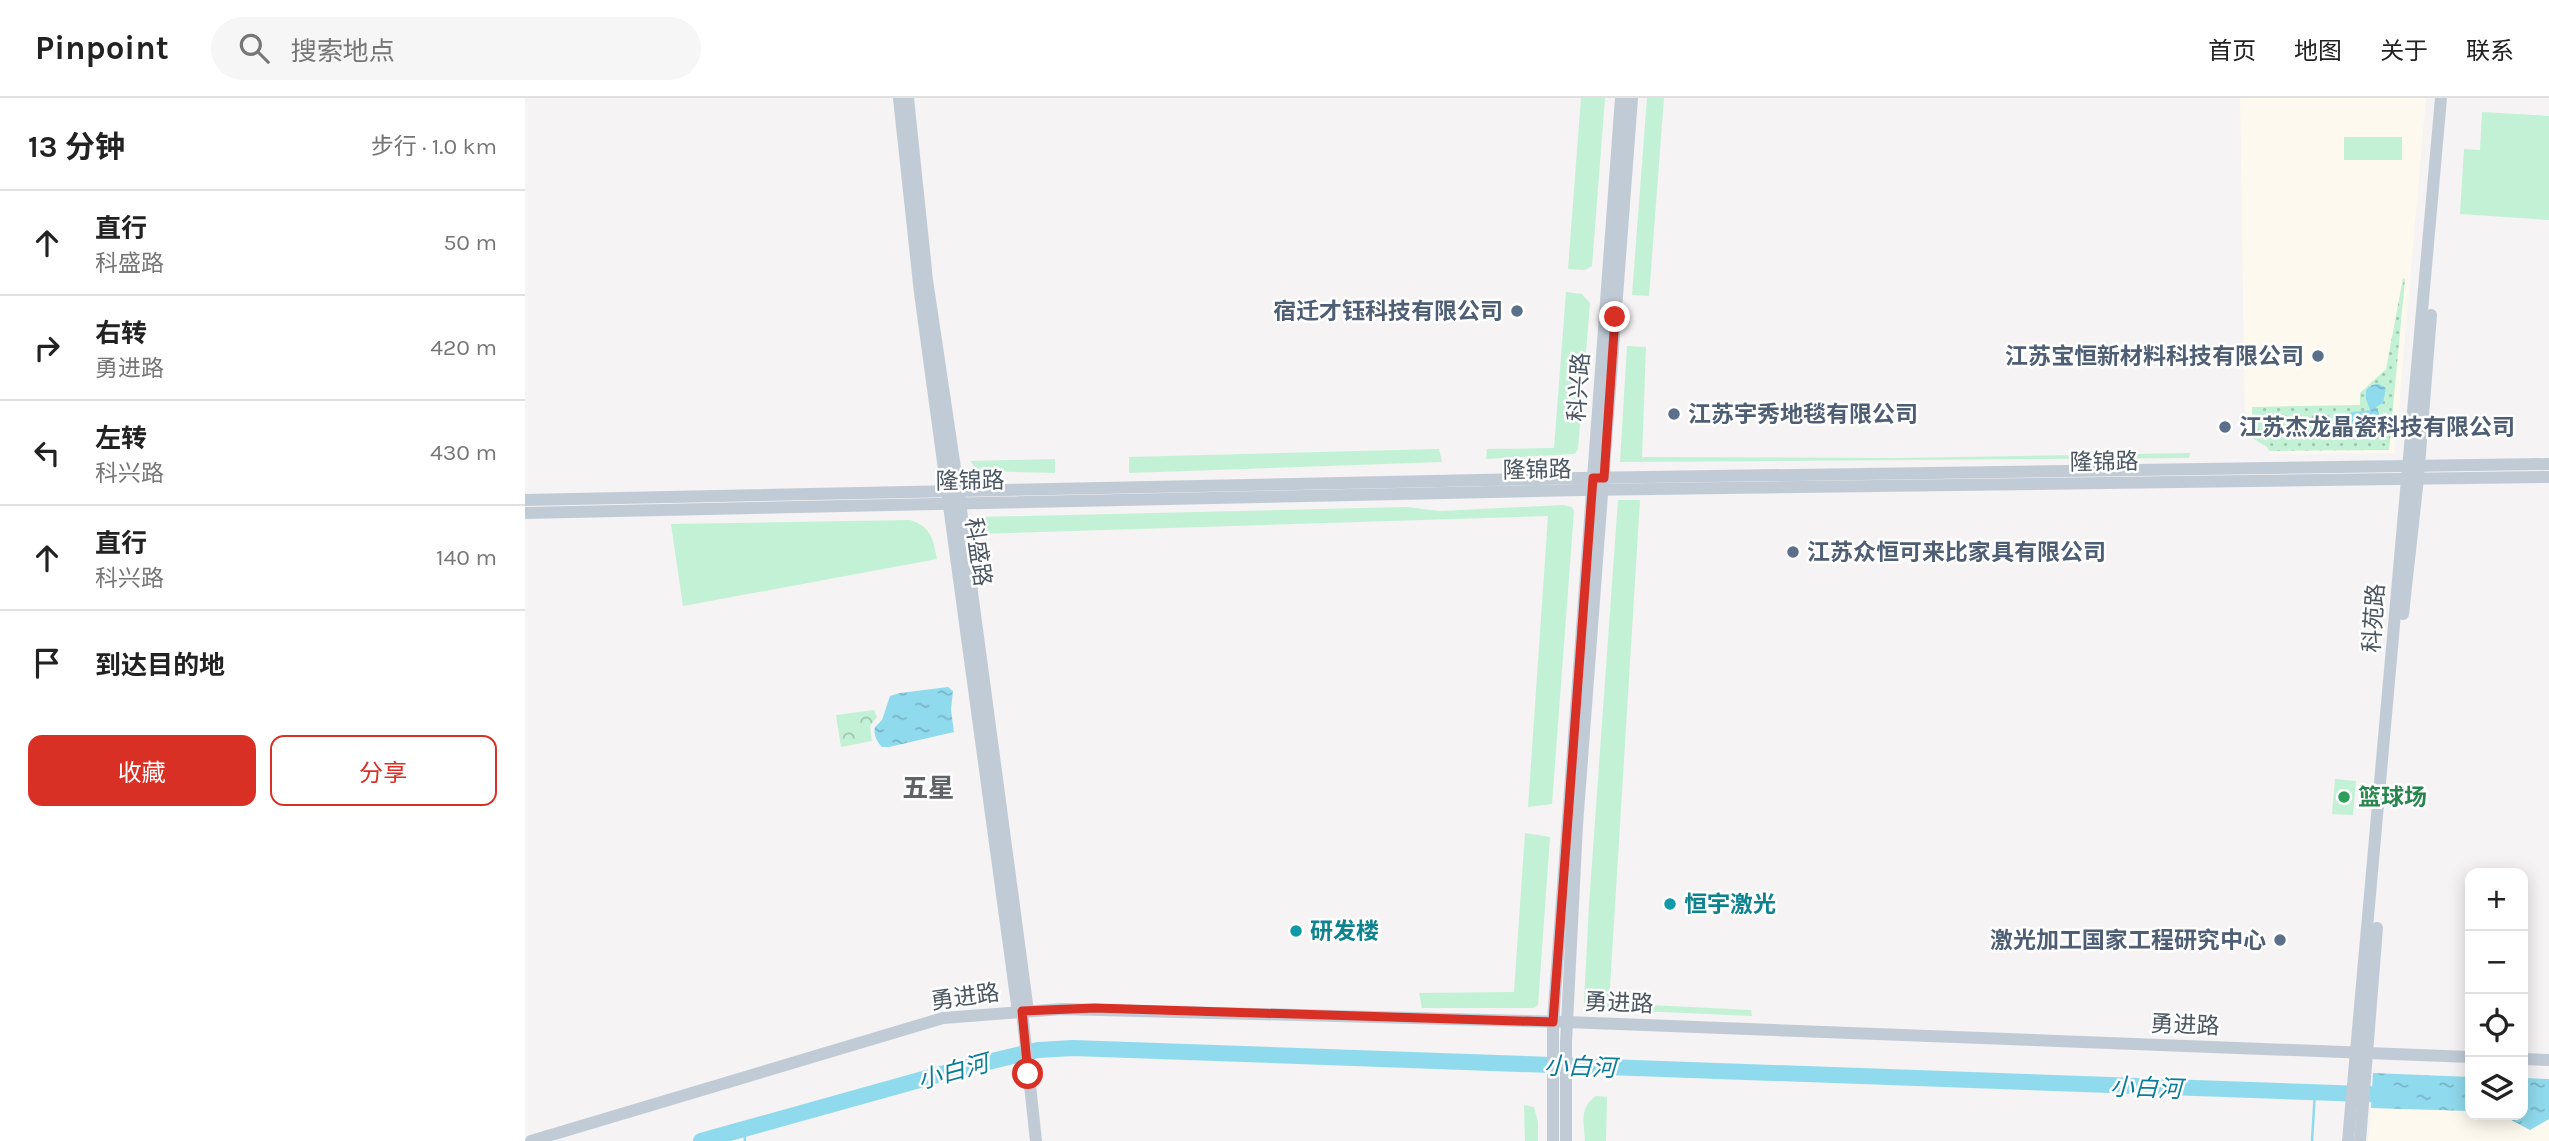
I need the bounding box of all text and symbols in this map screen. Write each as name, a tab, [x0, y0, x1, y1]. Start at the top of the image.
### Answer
search box	[211, 17, 701, 80]
text: Pinpoint	[35, 29, 169, 67]
icon: search	[235, 29, 273, 67]
text: 搜索地点	[291, 36, 395, 67]
text: 首页	[2208, 37, 2256, 65]
text: 地图	[2294, 37, 2342, 65]
text: 关于	[2380, 37, 2428, 65]
text: 联系	[2466, 37, 2514, 65]
text: 13 分钟	[28, 129, 125, 165]
text: 步行 · 1.0 km	[371, 133, 497, 160]
text: 直行	[95, 213, 147, 244]
icon: ahead	[28, 224, 66, 262]
text: 50 m	[443, 229, 497, 256]
text: 科盛路	[95, 250, 164, 277]
place label: 宿迁才钰科技有限公司	[1273, 298, 1503, 325]
route end	[1599, 301, 1630, 332]
marker: 宿迁才钰科技有限公司	[1509, 303, 1525, 319]
text: 右转	[95, 318, 147, 349]
icon: right	[28, 329, 66, 367]
text: 420 m	[430, 334, 497, 361]
place label: 江苏宝恒新材料科技有限公司	[2005, 343, 2304, 370]
marker: 江苏宝恒新材料科技有限公司	[2310, 348, 2326, 364]
street label: 科兴路	[1563, 352, 1595, 422]
text: 勇进路	[95, 355, 164, 382]
place label: 江苏宇秀地毯有限公司	[1688, 401, 1918, 428]
marker: 江苏宇秀地毯有限公司	[1666, 406, 1682, 422]
place label: 江苏杰龙晶瓷科技有限公司	[2239, 414, 2515, 441]
marker: 江苏杰龙晶瓷科技有限公司	[2217, 419, 2233, 435]
text: 左转	[95, 423, 147, 454]
icon: left	[28, 434, 66, 472]
text: 430 m	[430, 439, 497, 466]
street label: 隆锦路	[2069, 448, 2139, 476]
street label: 隆锦路	[1502, 456, 1572, 484]
text: 科兴路	[95, 460, 164, 487]
street label: 隆锦路	[935, 467, 1005, 495]
street label: 科盛路	[960, 516, 996, 588]
text: 直行	[95, 528, 147, 559]
icon: ahead	[28, 539, 66, 577]
place label: 江苏众恒可来比家具有限公司	[1807, 539, 2106, 566]
text: 140 m	[436, 544, 497, 571]
marker: 江苏众恒可来比家具有限公司	[1785, 544, 1801, 560]
text: 科兴路	[95, 565, 164, 592]
street label: 科苑路	[2358, 583, 2390, 653]
icon: arrive	[28, 644, 66, 682]
text: 到达目的地	[95, 650, 225, 681]
button: 收藏	[28, 735, 256, 806]
button: 分享	[270, 735, 497, 806]
district label: 五星	[902, 773, 954, 804]
place label: 篮球场	[2358, 784, 2427, 811]
marker: 篮球场	[2336, 789, 2352, 805]
map controls	[2465, 868, 2528, 1120]
button: +	[2465, 868, 2528, 931]
place label: 恒宇激光	[1684, 891, 1776, 918]
marker: 恒宇激光	[1662, 896, 1678, 912]
place label: 研发楼	[1310, 918, 1379, 945]
marker: 研发楼	[1288, 923, 1304, 939]
place label: 激光加工国家工程研究中心	[1990, 927, 2266, 954]
button: −	[2465, 931, 2528, 994]
marker: 激光加工国家工程研究中心	[2272, 932, 2288, 948]
street label: 勇进路	[929, 979, 1001, 1015]
street label: 勇进路	[1584, 988, 1654, 1018]
button: locate	[2465, 994, 2528, 1057]
street label: 勇进路	[2150, 1010, 2220, 1040]
water label: 小白河	[915, 1048, 995, 1095]
water label: 小白河	[1544, 1052, 1620, 1082]
button: layers	[2465, 1057, 2528, 1120]
route start	[1012, 1058, 1043, 1089]
water label: 小白河	[2110, 1073, 2186, 1103]

